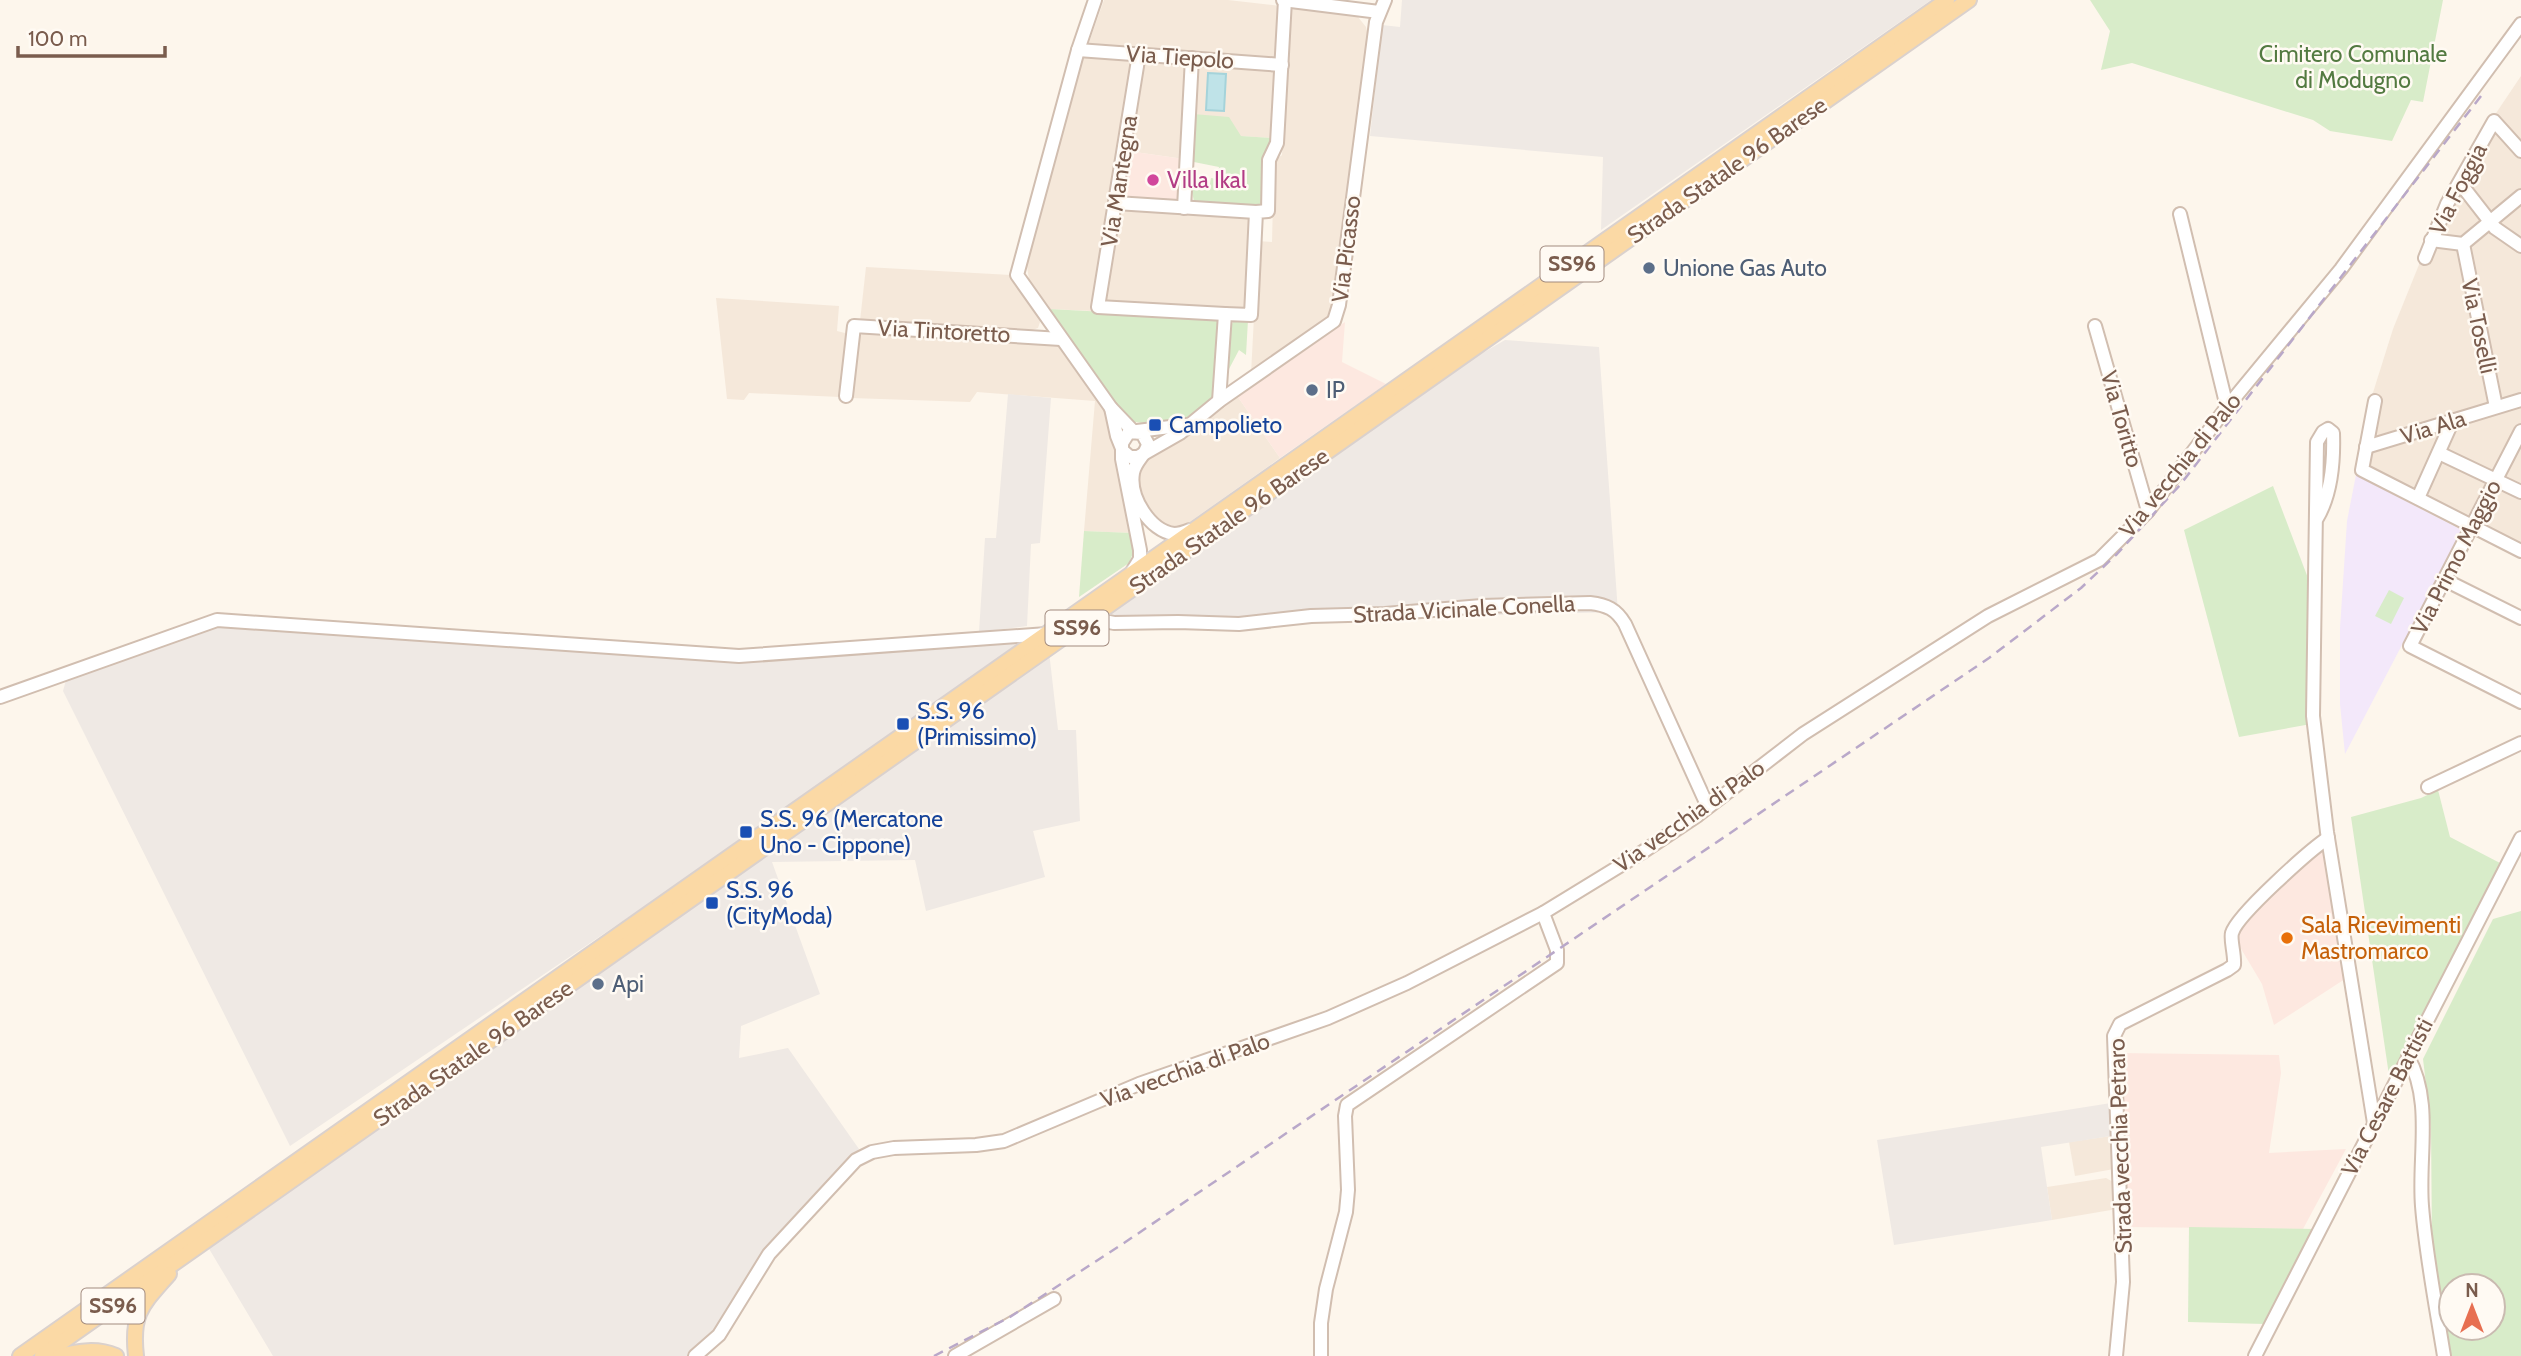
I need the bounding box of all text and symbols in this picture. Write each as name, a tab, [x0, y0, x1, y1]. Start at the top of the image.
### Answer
scale bar	[18, 14, 164, 58]
text: 100 m	[28, 26, 87, 51]
street label: Via Tiepolo	[1125, 39, 1235, 75]
park label: Cimitero Comunale di Modugno	[2259, 40, 2448, 94]
street label: Strada Statale 96 Barese	[1622, 91, 1832, 249]
street label: Via Mantegna	[1095, 113, 1143, 249]
street label: Via Foggia	[2423, 139, 2493, 239]
place label: Villa Ikal	[1167, 166, 1247, 194]
marker: Villa Ikal	[1145, 172, 1161, 188]
street label: Via Picasso	[1326, 194, 1366, 304]
road number: SS96	[1540, 246, 1604, 282]
place label: Unione Gas Auto	[1663, 254, 1827, 282]
marker: Unione Gas Auto	[1641, 260, 1657, 276]
street label: Via Toselli	[2455, 276, 2503, 376]
street label: Via Tintoretto	[877, 314, 1011, 348]
street label: Via Toritto	[2095, 367, 2149, 471]
place label: IP	[1326, 376, 1345, 404]
marker: IP	[1304, 382, 1320, 398]
street label: Via vecchia di Palo	[2113, 387, 2247, 543]
street label: Via Ala	[2397, 404, 2469, 450]
place label: Campolieto	[1169, 411, 1282, 439]
marker: Campolieto	[1147, 417, 1163, 433]
street label: Strada Statale 96 Barese	[1124, 442, 1334, 600]
street label: Via Primo Maggio	[2405, 475, 2507, 639]
street label: Strada Vicinale Conella	[1352, 589, 1576, 629]
road number: SS96	[1046, 610, 1108, 646]
place label: S.S. 96 (Primissimo)	[917, 697, 1037, 751]
marker: S.S. 96 (Primissimo)	[895, 716, 911, 732]
street label: Via vecchia di Palo	[1608, 753, 1770, 879]
place label: S.S. 96 (Mercatone Uno - Cippone)	[760, 805, 943, 859]
marker: S.S. 96 (Mercatone Uno - Cippone)	[738, 824, 754, 840]
place label: S.S. 96 (CityModa)	[726, 876, 833, 930]
marker: S.S. 96 (CityModa)	[704, 895, 720, 911]
place label: Sala Ricevimenti Mastromarco	[2301, 911, 2461, 965]
marker: Sala Ricevimenti Mastromarco	[2279, 930, 2295, 946]
place label: Api	[612, 970, 644, 998]
street label: Strada Statale 96 Barese	[368, 974, 578, 1132]
marker: Api	[590, 976, 606, 992]
street label: Via Cesare Battisti	[2335, 1013, 2439, 1181]
street label: Via vecchia di Palo	[1097, 1026, 1273, 1114]
street label: Strada vecchia Petraro	[2102, 1038, 2138, 1254]
north arrow	[2437, 1272, 2507, 1342]
text: N	[2465, 1279, 2479, 1302]
road number: SS96	[82, 1288, 144, 1324]

